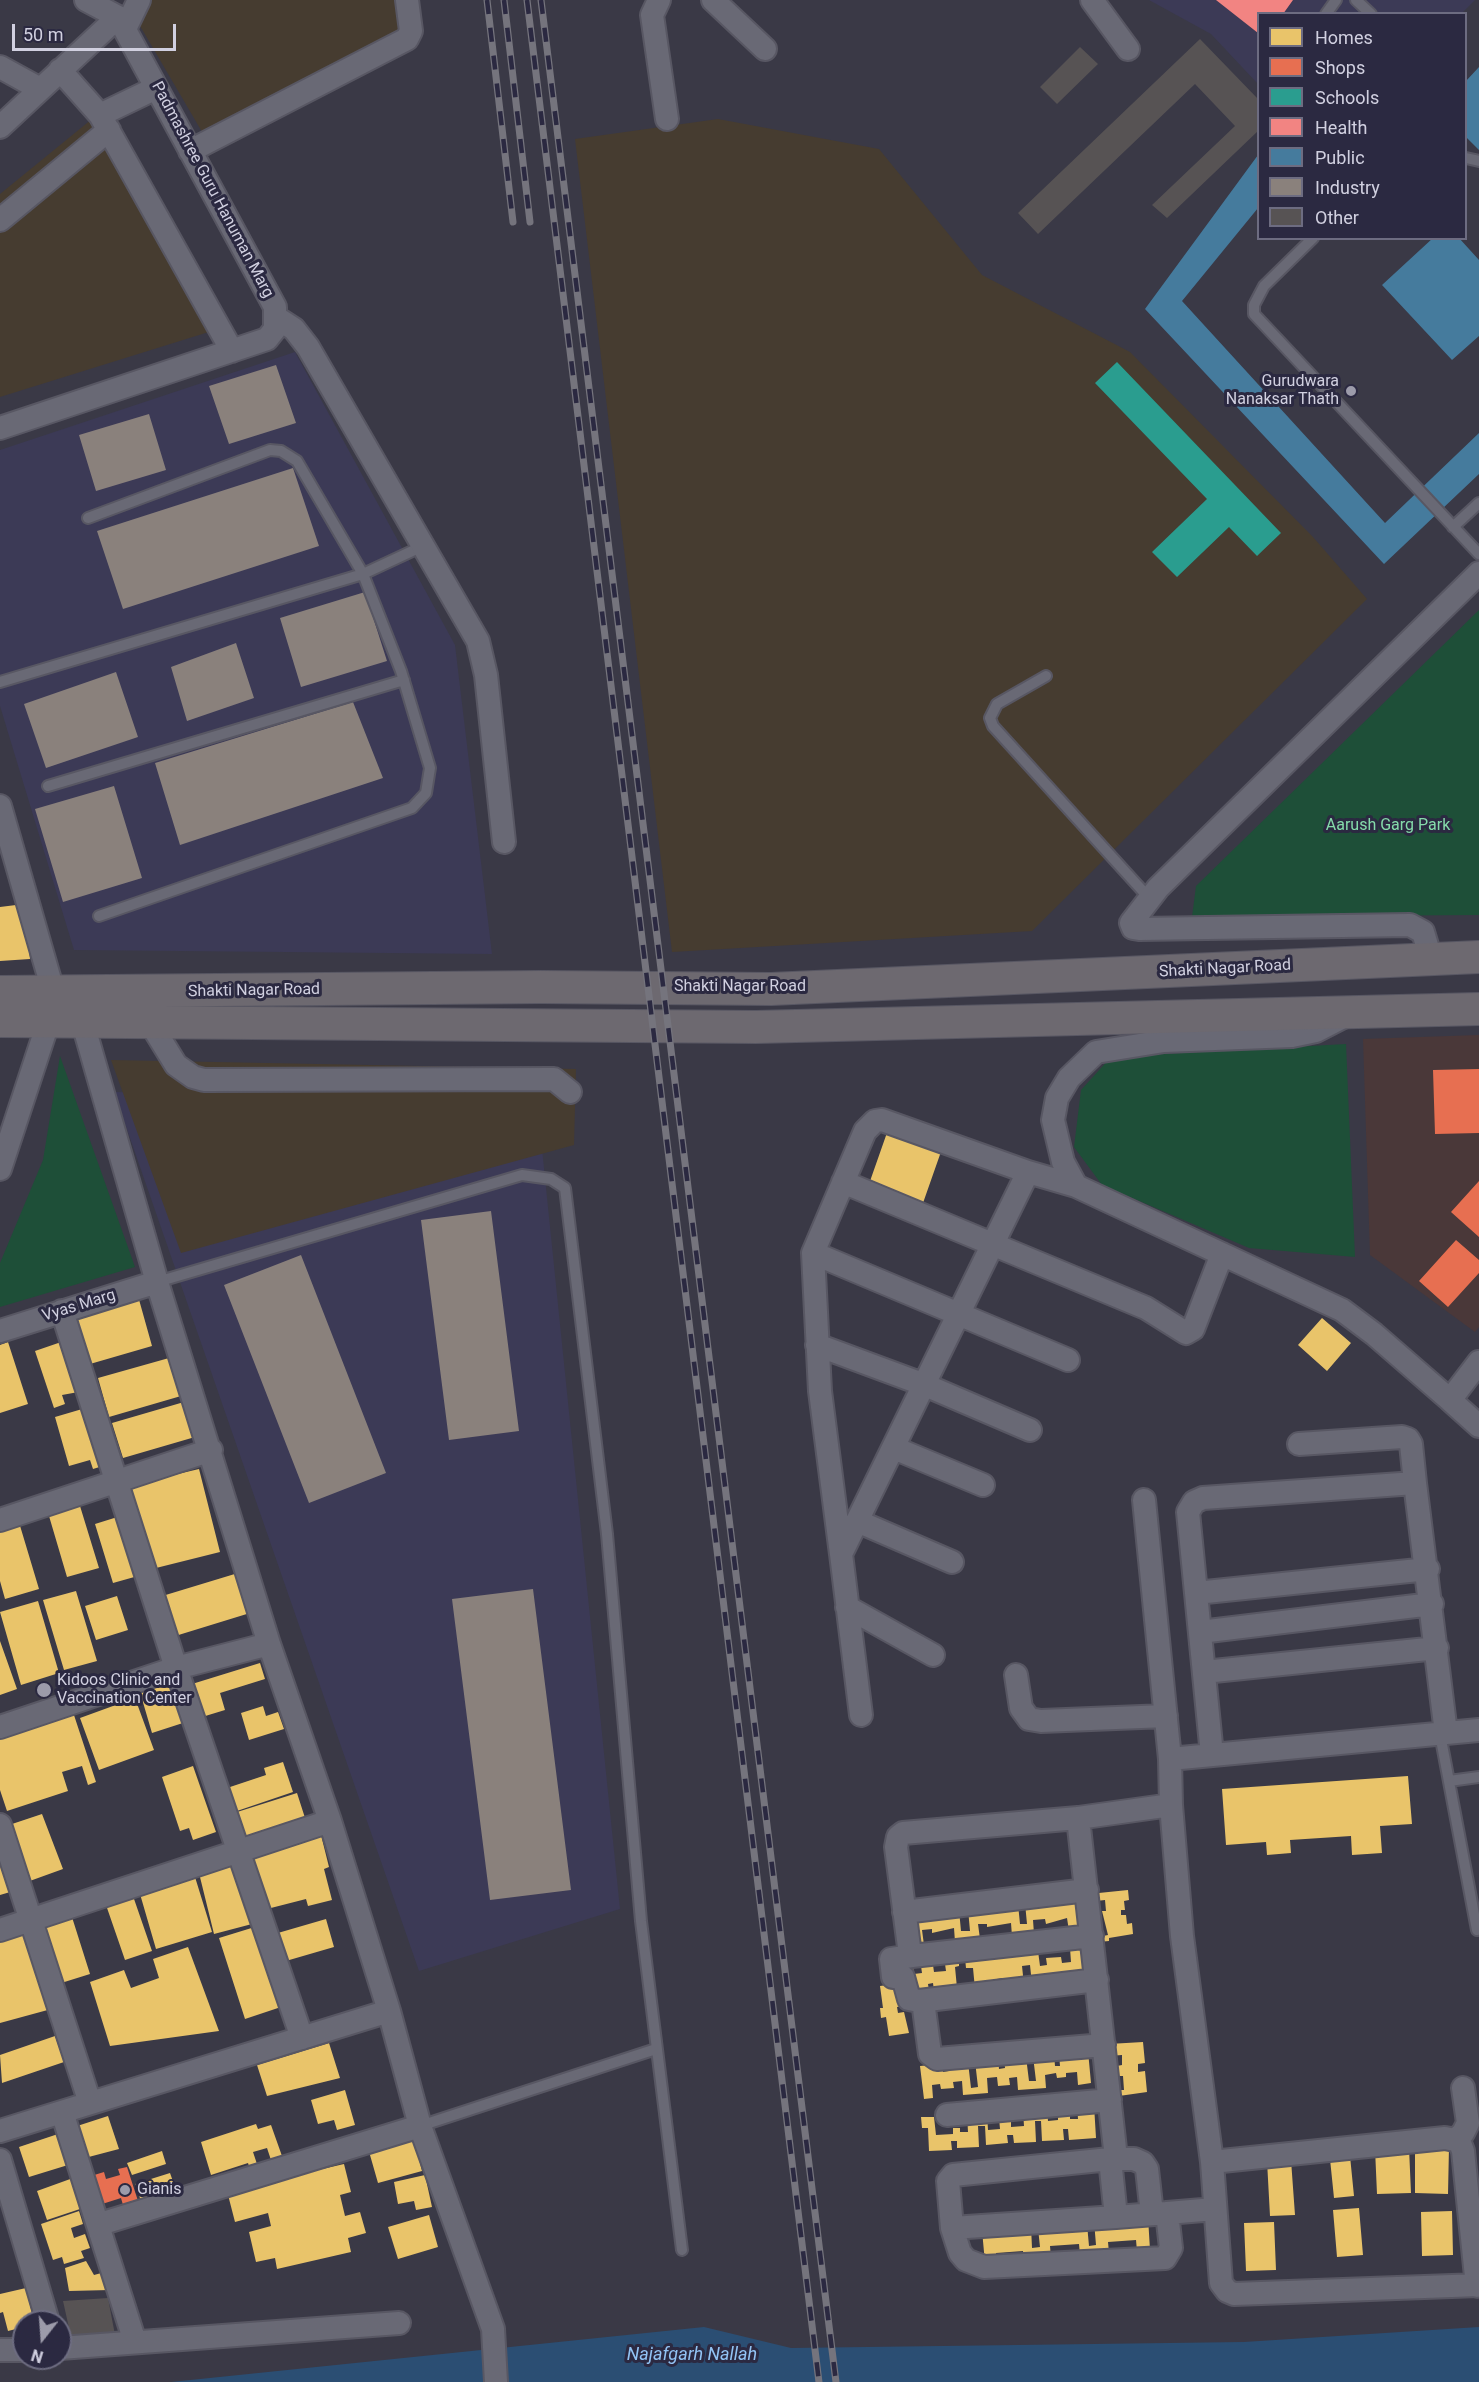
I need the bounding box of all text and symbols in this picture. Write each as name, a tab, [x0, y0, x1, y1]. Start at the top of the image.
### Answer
scale bar	[15, 12, 178, 50]
legend	[1257, 12, 1467, 240]
text: 50 m	[23, 24, 63, 45]
text: Homes	[1315, 27, 1373, 48]
text: Shops	[1315, 57, 1365, 78]
street label: Padmashree Guru Hanuman Marg	[147, 79, 277, 301]
text: Schools	[1315, 87, 1379, 108]
text: Health	[1315, 117, 1367, 138]
text: Public	[1315, 147, 1365, 168]
text: Industry	[1315, 177, 1380, 198]
text: Other	[1315, 207, 1359, 228]
place label: Gurudwara Nanaksar Thath	[1226, 372, 1339, 410]
marker: Gurudwara Nanaksar Thath	[1344, 384, 1358, 398]
park label: Aarush Garg Park	[1326, 816, 1450, 836]
street label: Shakti Nagar Road	[1159, 956, 1291, 982]
street label: Shakti Nagar Road	[674, 977, 806, 997]
street label: Shakti Nagar Road	[188, 980, 320, 1002]
street label: Vyas Marg	[40, 1286, 118, 1326]
place label: Kidoos Clinic and Vaccination Center	[57, 1671, 192, 1709]
marker: Kidoos Clinic and Vaccination Center	[35, 1681, 53, 1699]
place label: Gianis	[137, 2180, 181, 2200]
marker: Gianis	[118, 2183, 132, 2197]
north arrow	[12, 2310, 72, 2370]
water label: Najafgarh Nallah	[627, 2344, 757, 2366]
text: N	[29, 2345, 45, 2367]

